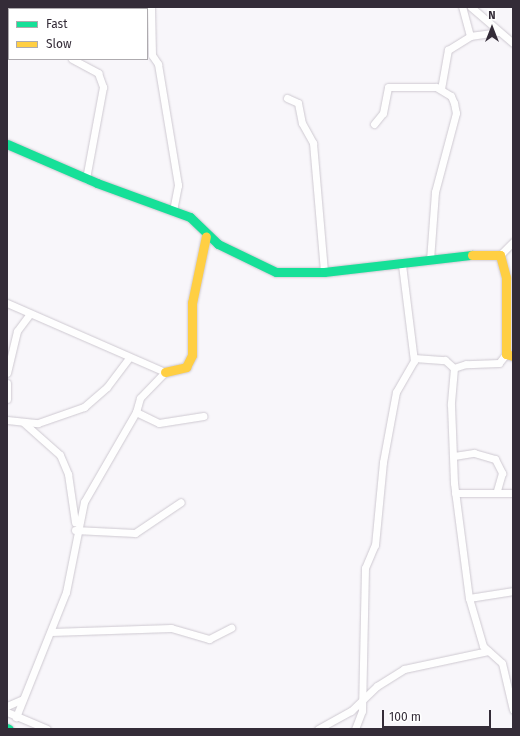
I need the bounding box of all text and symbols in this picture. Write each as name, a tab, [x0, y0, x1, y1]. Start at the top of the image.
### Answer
legend	[8, 8, 148, 60]
north arrow	[472, 8, 512, 48]
text: N	[488, 9, 496, 22]
text: Fast	[46, 17, 68, 31]
text: Slow	[46, 37, 72, 51]
scale bar	[384, 702, 493, 728]
text: 100 m	[389, 710, 421, 724]

